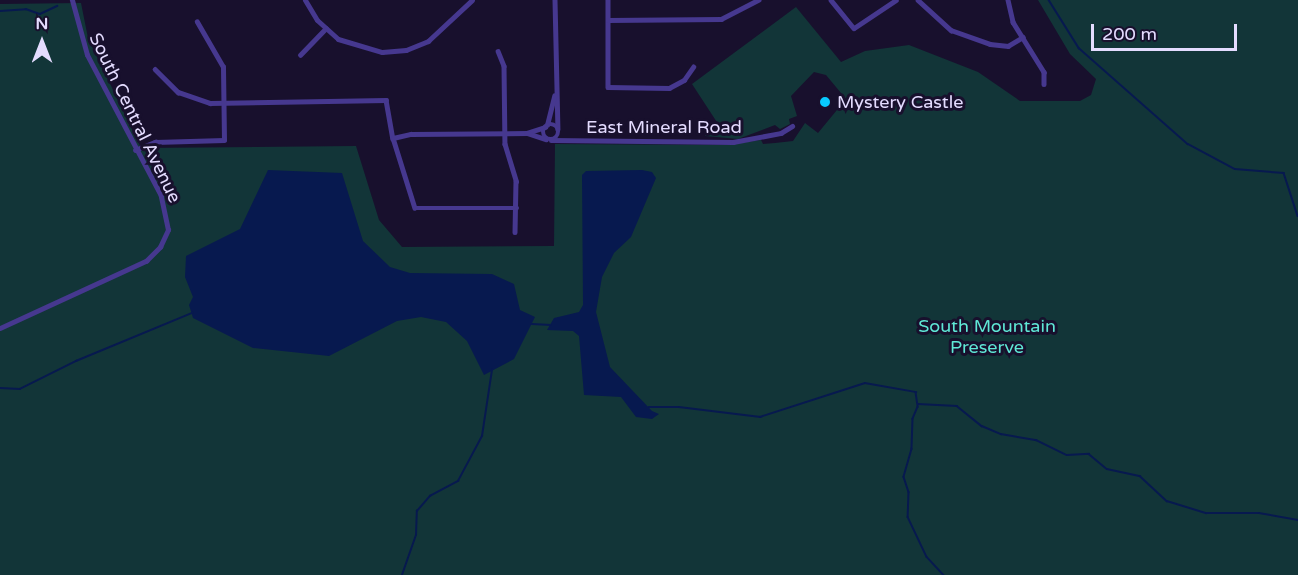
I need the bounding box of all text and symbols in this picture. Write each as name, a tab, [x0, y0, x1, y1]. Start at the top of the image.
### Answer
north arrow	[12, 12, 72, 72]
scale bar	[1094, 12, 1240, 50]
text: N	[36, 14, 48, 34]
text: 200 m	[1102, 23, 1157, 45]
street label: South Central Avenue	[84, 30, 186, 206]
place label: Mystery Castle	[837, 91, 963, 113]
marker: Mystery Castle	[818, 95, 832, 109]
street label: East Mineral Road	[586, 116, 742, 138]
park label: South Mountain Preserve	[918, 316, 1056, 358]

